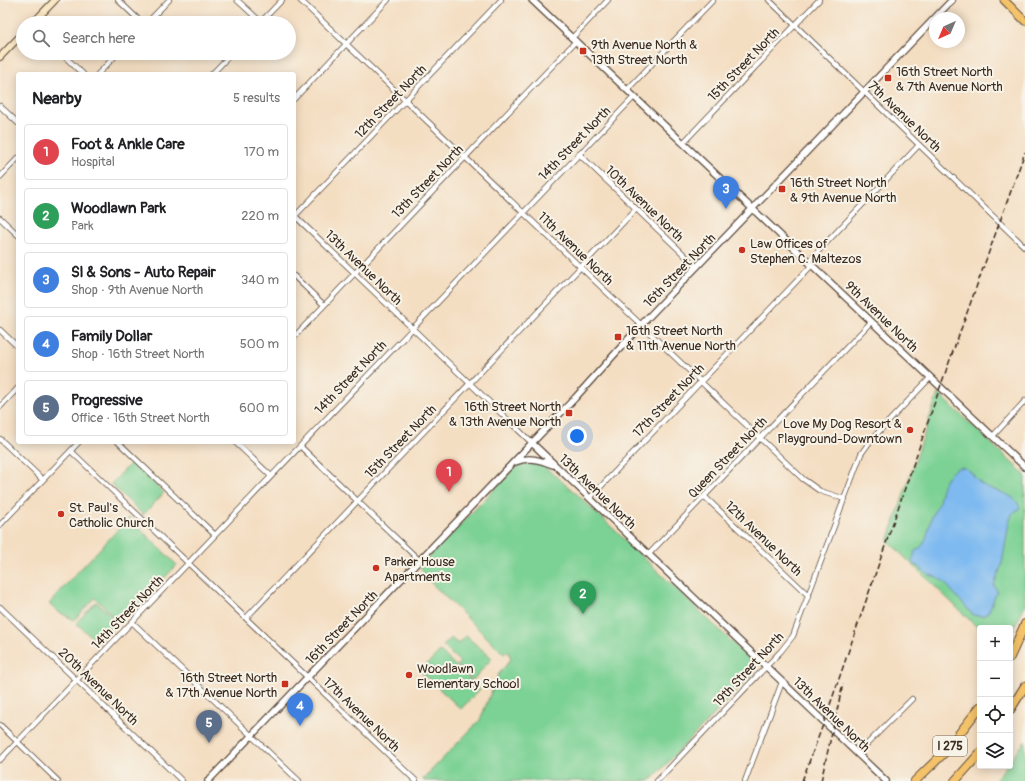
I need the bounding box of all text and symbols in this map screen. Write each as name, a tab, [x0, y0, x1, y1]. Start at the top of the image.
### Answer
north arrow	[929, 12, 965, 48]
search box	[16, 16, 296, 60]
street label: 15th Street North	[705, 25, 783, 105]
icon: search	[30, 27, 52, 49]
text: Search here	[62, 29, 135, 48]
place label: 9th Avenue North & 13th Street North	[591, 37, 697, 68]
marker: 9th Avenue North & 13th Street North	[578, 46, 588, 56]
street label: 12th Street North	[352, 61, 430, 142]
place label: 16th Street North & 7th Avenue North	[896, 64, 1003, 95]
marker: 16th Street North & 7th Avenue North	[883, 73, 893, 83]
street label: 7th Avenue North	[864, 78, 944, 156]
text: Nearby	[32, 88, 81, 109]
text: 5 results	[233, 90, 280, 106]
street label: 14th Street North	[535, 103, 614, 184]
text: Foot & Ankle Care	[71, 135, 185, 154]
street label: 13th Street North	[389, 141, 467, 222]
text: 1	[43, 144, 49, 160]
text: 170 m	[244, 144, 279, 160]
text: Hospital	[71, 154, 115, 170]
street label: 10th Avenue North	[602, 162, 687, 245]
place label: 16th Street North & 9th Avenue North	[790, 175, 896, 206]
pin: 3	[713, 176, 739, 209]
marker: 16th Street North & 9th Avenue North	[777, 184, 787, 194]
text: Woodlawn Park	[71, 199, 166, 218]
text: 2	[42, 208, 50, 224]
text: 220 m	[241, 208, 279, 224]
street label: 11th Avenue North	[534, 209, 616, 289]
text: Park	[71, 218, 94, 234]
street label: 13th Avenue North	[321, 227, 405, 309]
street label: 16th Street North	[640, 230, 719, 311]
place label: Law Offices of Stephen C. Maltezos	[750, 236, 861, 267]
marker: Law Offices of Stephen C. Maltezos	[737, 245, 747, 255]
text: Sl & Sons - Auto Repair	[71, 263, 216, 282]
text: 3	[42, 272, 50, 288]
text: 340 m	[241, 272, 279, 288]
street label: 9th Avenue North	[841, 278, 921, 356]
text: Shop · 9th Avenue North	[71, 282, 203, 298]
place label: 16th Street North & 11th Avenue North	[626, 323, 736, 354]
text: Family Dollar	[71, 327, 152, 346]
marker: 16th Street North & 11th Avenue North	[613, 332, 623, 342]
text: 4	[42, 336, 50, 352]
text: 500 m	[240, 336, 279, 352]
street label: 14th Street North	[311, 337, 390, 418]
text: Shop · 16th Street North	[71, 346, 204, 362]
street label: 17th Street North	[630, 361, 708, 441]
text: Progressive	[71, 391, 143, 410]
place label: 16th Street North & 13th Avenue North	[449, 399, 561, 430]
text: 5	[42, 400, 50, 416]
text: 600 m	[239, 400, 279, 416]
street label: 15th Street North	[362, 402, 440, 482]
marker: 16th Street North & 13th Avenue North	[564, 408, 574, 418]
text: Office · 16th Street North	[71, 410, 210, 426]
street label: Queen Street North	[685, 414, 771, 502]
place label: Love My Dog Resort & Playground-Downtown	[777, 416, 902, 447]
marker: Love My Dog Resort & Playground-Downtown	[905, 425, 915, 435]
your location	[567, 426, 587, 446]
street label: 13th Avenue North	[555, 451, 639, 533]
pin: 1	[436, 459, 462, 492]
street label: 12th Avenue North	[721, 498, 805, 580]
place label: St. Paul's Catholic Church	[69, 500, 154, 531]
marker: St. Paul's Catholic Church	[56, 509, 66, 519]
place label: Parker House Apartments	[384, 554, 455, 585]
marker: Parker House Apartments	[371, 563, 381, 573]
street label: 14th Street North	[88, 572, 167, 653]
pin: 2	[570, 581, 596, 614]
street label: 16th Street North	[302, 587, 381, 668]
map controls	[977, 625, 1013, 769]
button: +	[977, 625, 1013, 661]
street label: 19th Street North	[710, 629, 787, 710]
street label: 20th Avenue North	[55, 645, 142, 729]
place label: Woodlawn Elementary School	[417, 661, 520, 692]
button: −	[977, 661, 1013, 697]
place label: 16th Street North & 17th Avenue North	[165, 670, 277, 701]
marker: Woodlawn Elementary School	[404, 670, 414, 680]
street label: 17th Avenue North	[320, 674, 403, 755]
street label: 13th Avenue North	[789, 674, 873, 756]
marker: 16th Street North & 17th Avenue North	[280, 679, 290, 689]
pin: 4	[287, 693, 313, 726]
button: locate	[977, 697, 1013, 733]
pin: 5	[196, 710, 222, 743]
button: layers	[977, 733, 1013, 769]
road number: I 275	[933, 736, 967, 756]

